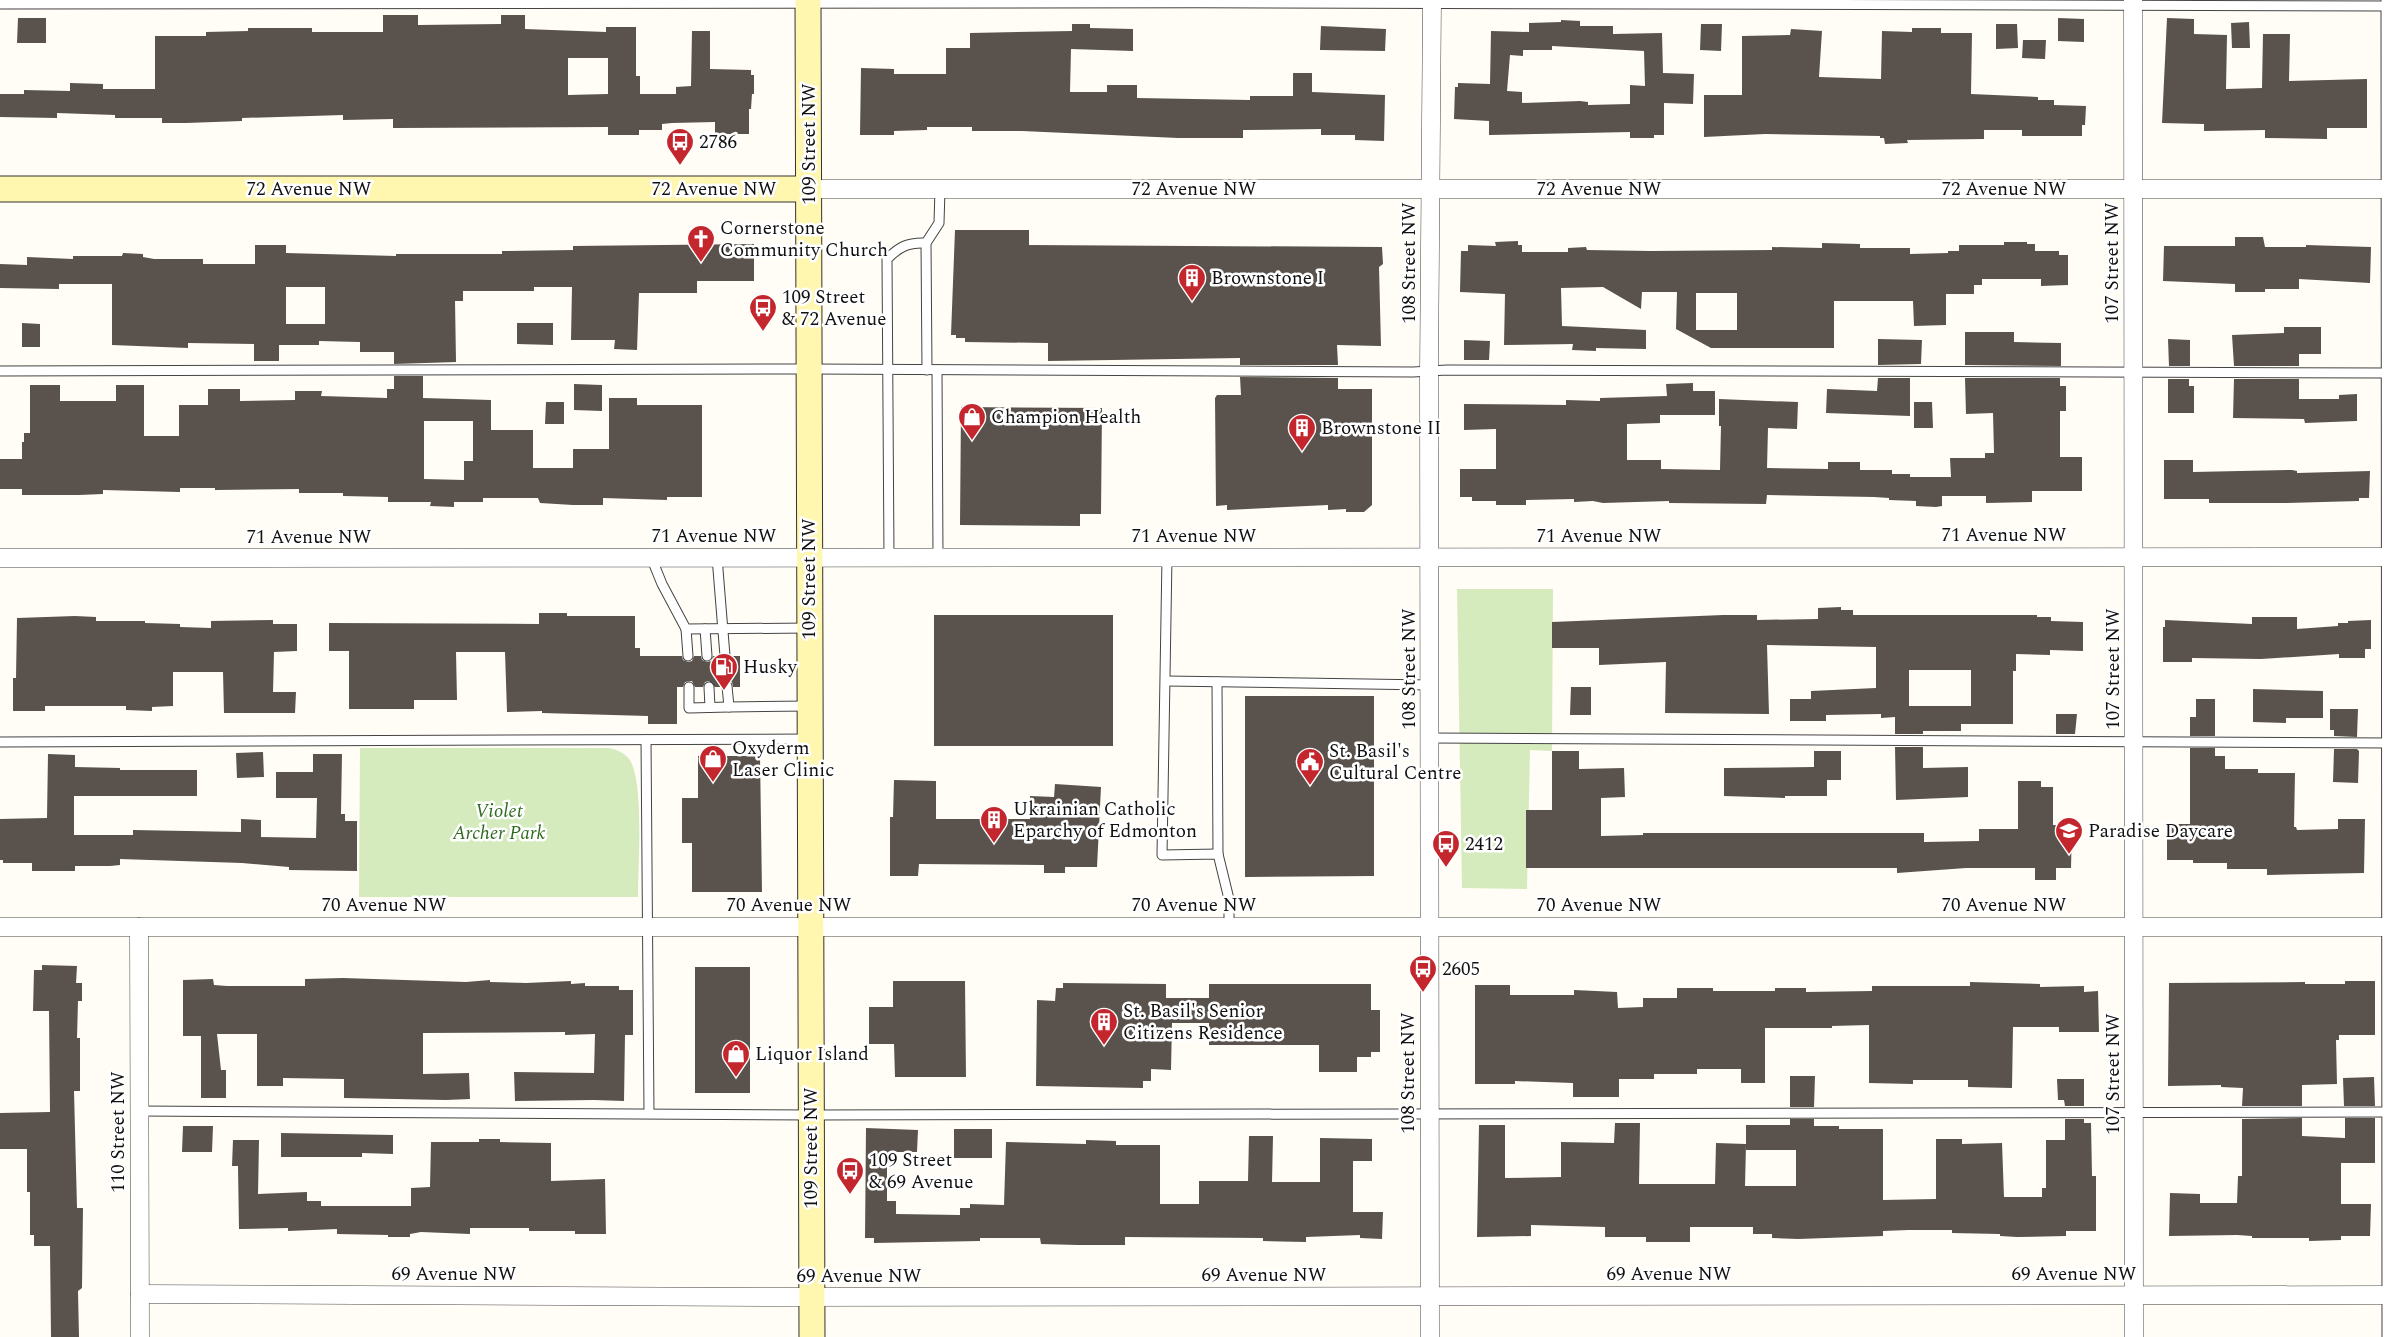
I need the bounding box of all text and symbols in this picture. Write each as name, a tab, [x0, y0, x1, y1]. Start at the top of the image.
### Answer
street label: 109 Street NW	[795, 83, 824, 205]
bus stop icon: 2786	[665, 127, 695, 166]
place label: 2786	[699, 128, 737, 157]
street label: 72 Avenue NW	[247, 175, 372, 204]
street label: 72 Avenue NW	[652, 175, 777, 204]
street label: 72 Avenue NW	[1132, 175, 1257, 204]
street label: 72 Avenue NW	[1537, 175, 1662, 204]
street label: 72 Avenue NW	[1942, 175, 2067, 204]
street label: 108 Street NW	[1395, 202, 1424, 324]
street label: 107 Street NW	[2098, 202, 2127, 324]
place label: Cornerstone Community Church	[720, 214, 888, 265]
church icon: Cornerstone Community Church	[686, 224, 716, 263]
building icon: Brownstone I	[1177, 263, 1207, 302]
place label: Brownstone I	[1211, 264, 1324, 293]
place label: 109 Street & 72 Avenue	[782, 283, 886, 334]
bus stop icon: 109 Street & 72 Avenue	[748, 293, 778, 332]
shop icon: Champion Health	[957, 402, 987, 441]
place label: Champion Health	[991, 403, 1141, 432]
building icon: Brownstone II	[1287, 413, 1317, 452]
place label: Brownstone II	[1321, 414, 1442, 443]
street label: 109 Street NW	[795, 518, 824, 640]
street label: 71 Avenue NW	[1942, 521, 2067, 550]
street label: 71 Avenue NW	[652, 522, 777, 551]
street label: 71 Avenue NW	[1132, 522, 1257, 551]
street label: 71 Avenue NW	[1537, 522, 1662, 551]
street label: 71 Avenue NW	[247, 523, 372, 552]
street label: 108 Street NW	[1395, 608, 1424, 730]
street label: 107 Street NW	[2099, 608, 2128, 730]
fuel station icon: Husky	[709, 652, 739, 691]
place label: Husky	[743, 653, 798, 682]
place label: Oxyderm Laser Clinic	[732, 734, 834, 785]
place label: St. Basil's Cultural Centre	[1329, 737, 1461, 788]
shop icon: Oxyderm Laser Clinic	[698, 744, 728, 783]
public building icon: St. Basil's Cultural Centre	[1295, 747, 1325, 786]
place label: Ukrainian Catholic Eparchy of Edmonton	[1013, 795, 1197, 846]
park label: Violet Archer Park	[452, 797, 545, 848]
building icon: Ukrainian Catholic Eparchy of Edmonton	[979, 805, 1009, 844]
school or university icon: Paradise Daycare	[2054, 816, 2084, 855]
place label: Paradise Daycare	[2088, 817, 2233, 846]
bus stop icon: 2412	[1431, 829, 1461, 868]
place label: 2412	[1465, 830, 1503, 859]
street label: 70 Avenue NW	[322, 891, 447, 920]
street label: 70 Avenue NW	[727, 891, 852, 920]
street label: 70 Avenue NW	[1132, 891, 1257, 920]
street label: 70 Avenue NW	[1537, 891, 1662, 920]
street label: 70 Avenue NW	[1942, 891, 2067, 920]
bus stop icon: 2605	[1408, 954, 1438, 993]
place label: 2605	[1442, 955, 1480, 984]
place label: St. Basil's Senior Citizens Residence	[1123, 997, 1283, 1048]
building icon: St. Basil's Senior Citizens Residence	[1089, 1007, 1119, 1046]
street label: 108 Street NW	[1394, 1012, 1423, 1134]
street label: 107 Street NW	[2099, 1013, 2128, 1135]
shop icon: Liquor Island	[721, 1039, 751, 1078]
place label: Liquor Island	[755, 1040, 869, 1069]
street label: 110 Street NW	[104, 1071, 133, 1193]
street label: 109 Street NW	[797, 1087, 826, 1209]
place label: 109 Street & 69 Avenue	[869, 1146, 973, 1197]
bus stop icon: 109 Street & 69 Avenue	[835, 1156, 865, 1195]
street label: 69 Avenue NW	[392, 1260, 517, 1289]
street label: 69 Avenue NW	[1607, 1260, 1732, 1289]
street label: 69 Avenue NW	[2012, 1260, 2137, 1289]
street label: 69 Avenue NW	[1202, 1261, 1327, 1290]
street label: 69 Avenue NW	[797, 1262, 922, 1291]

